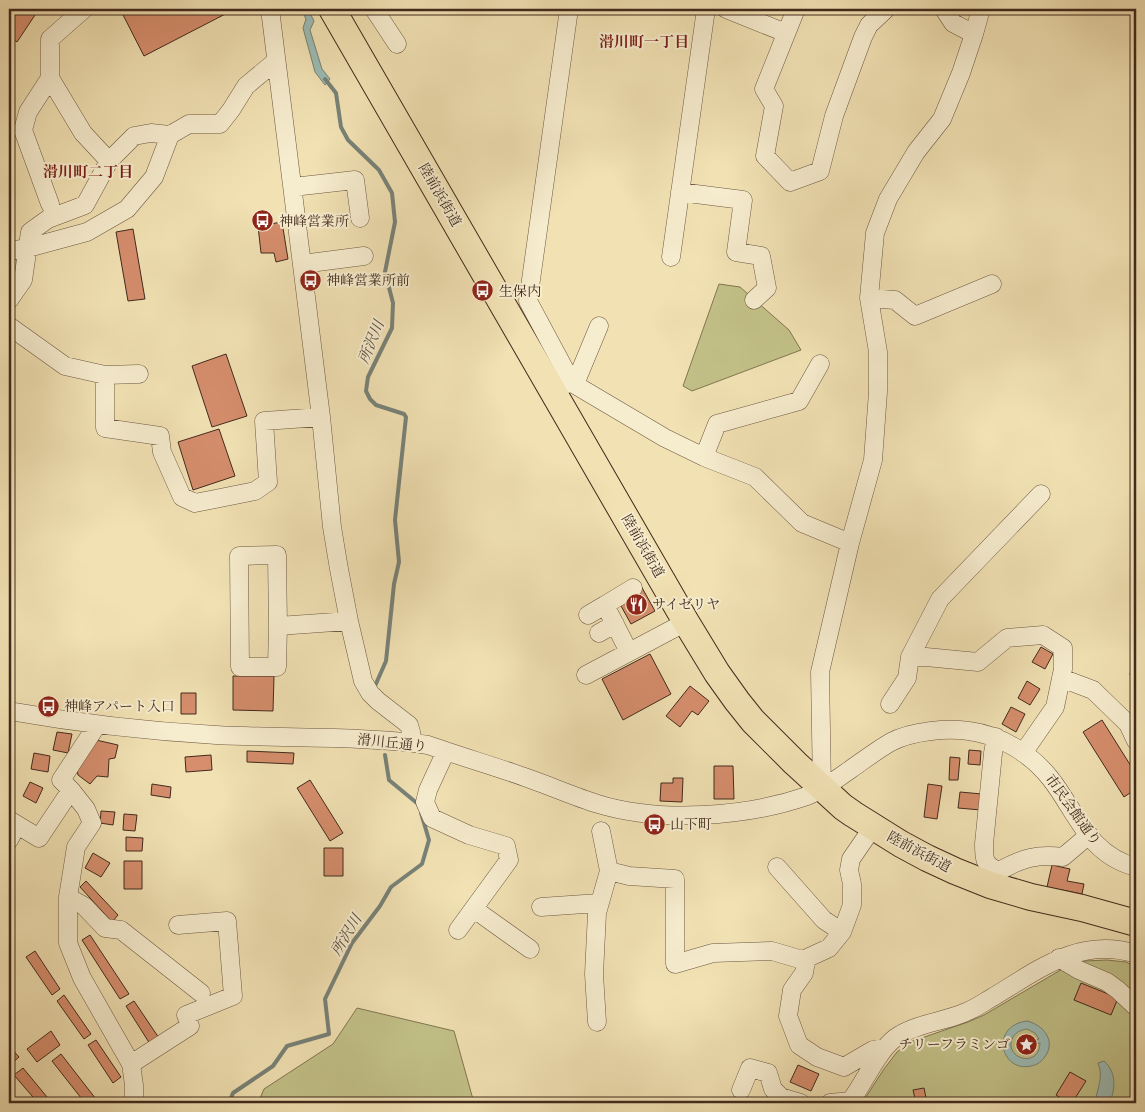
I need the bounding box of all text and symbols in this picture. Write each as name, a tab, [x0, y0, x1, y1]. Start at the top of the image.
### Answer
district label: 滑川町一丁目	[599, 33, 689, 51]
street label: 陸前浜街道	[415, 160, 465, 230]
district label: 滑川町二丁目	[43, 163, 133, 181]
bus stop icon: 神峰営業所	[251, 209, 275, 233]
place label: 神峰営業所	[279, 213, 349, 230]
bus stop icon: 神峰営業所前	[298, 268, 322, 292]
place label: 神峰営業所前	[326, 272, 410, 289]
bus stop icon: 生保内	[471, 279, 495, 303]
place label: 生保内	[499, 283, 541, 300]
water label: 所沢川	[354, 316, 389, 366]
street label: 陸前浜街道	[618, 511, 668, 581]
restaurant icon: サイゼリヤ	[624, 592, 648, 616]
place label: サイゼリヤ	[652, 596, 720, 613]
bus stop icon: 神峰アパート入口	[36, 694, 60, 718]
place label: 神峰アパート入口	[64, 698, 175, 715]
street label: 滑川丘通り	[356, 731, 428, 755]
street label: 市民会館通り	[1041, 771, 1105, 849]
bus stop icon: 山下町	[642, 812, 666, 836]
place label: 山下町	[670, 816, 712, 833]
street label: 陸前浜街道	[884, 828, 954, 876]
water label: 所沢川	[327, 909, 366, 959]
place icon: チリーフラミンゴ	[1014, 1032, 1038, 1056]
place label: チリーフラミンゴ	[899, 1036, 1010, 1053]

